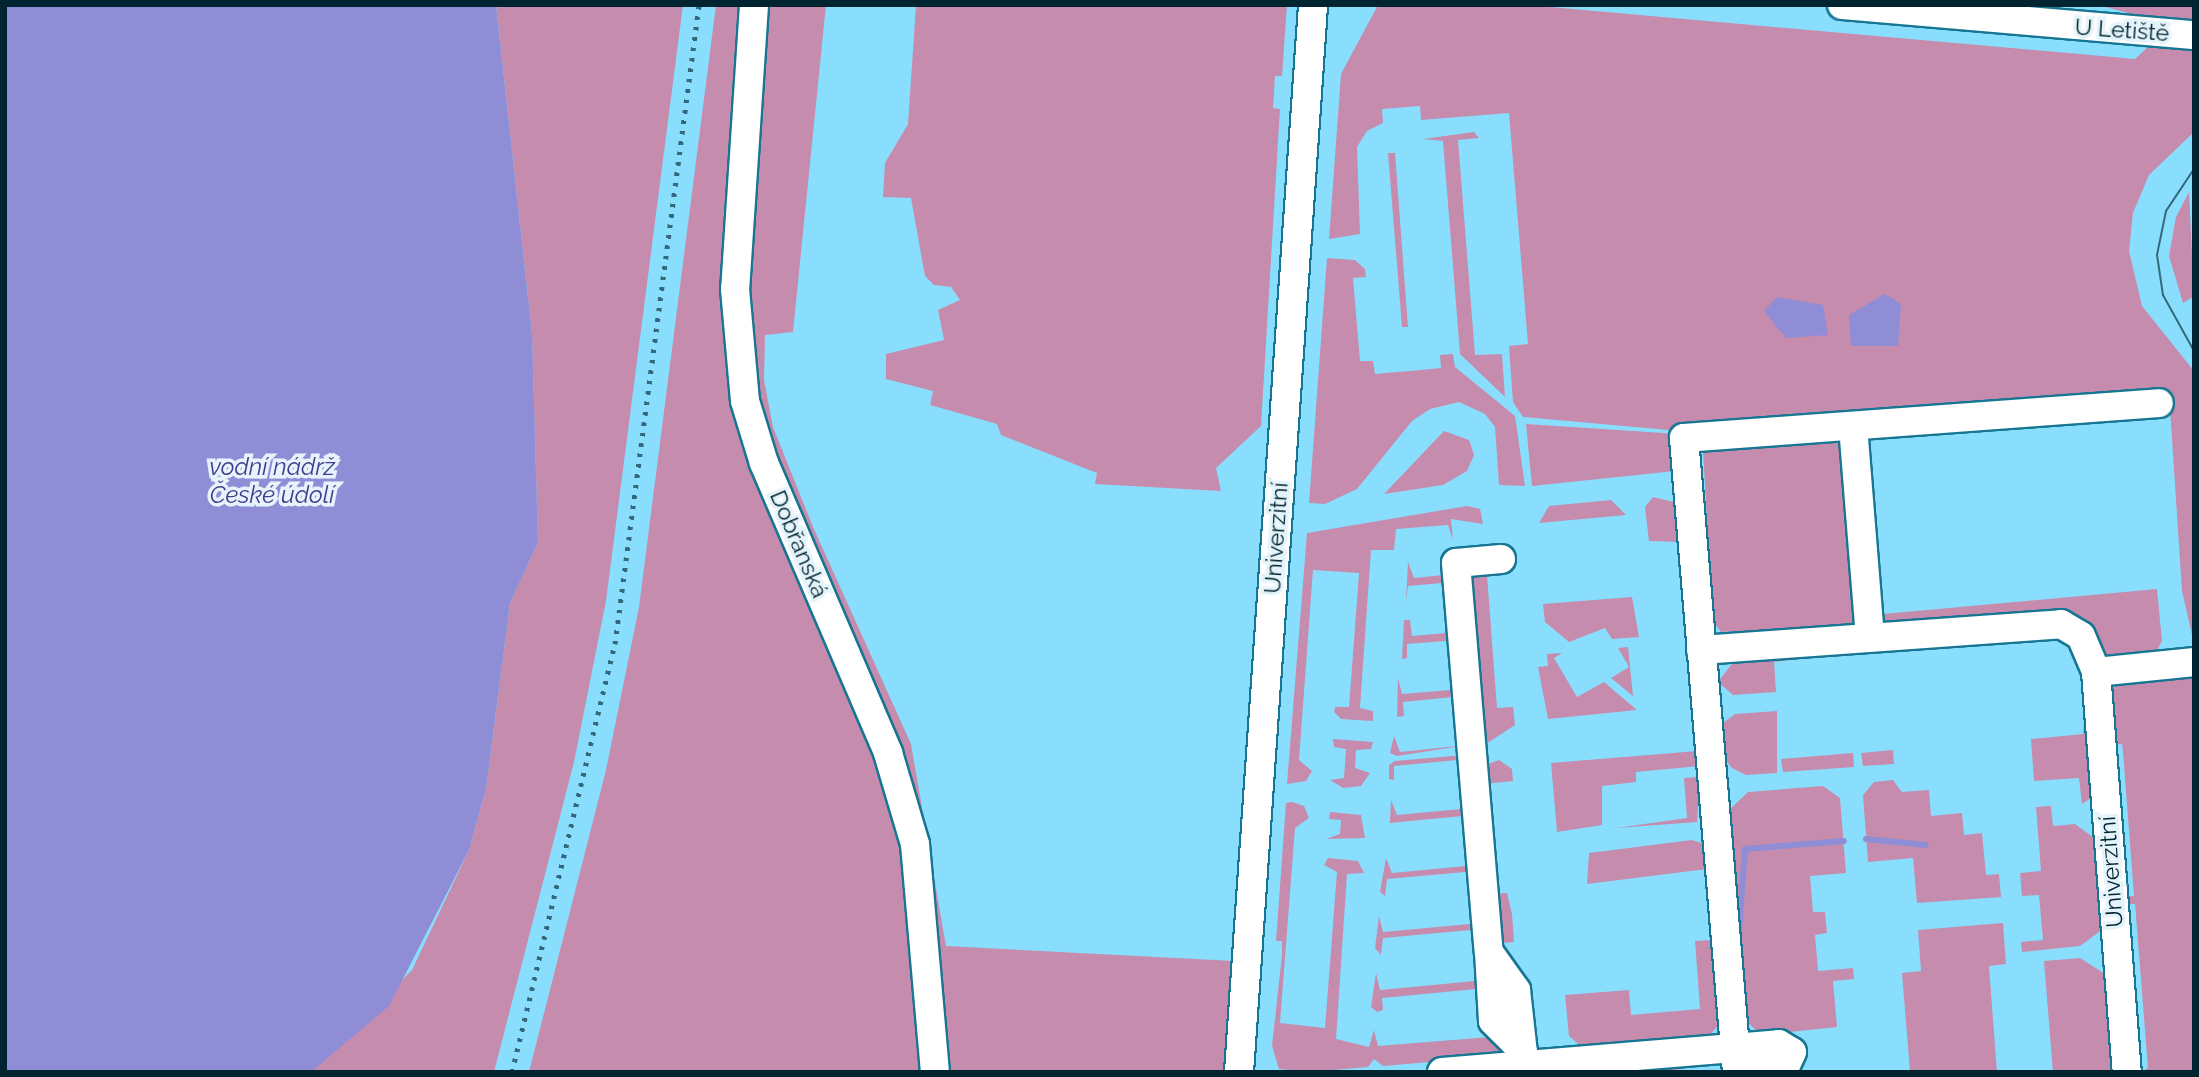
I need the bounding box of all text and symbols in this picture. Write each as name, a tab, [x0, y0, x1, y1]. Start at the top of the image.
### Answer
street label: U Letiště	[2074, 13, 2170, 47]
water label: vodní nádrž České údolí	[209, 453, 335, 509]
street label: Univerzitní	[1258, 481, 1294, 595]
street label: Dobřanská	[764, 486, 834, 602]
street label: Univerzitní	[2093, 815, 2129, 929]

